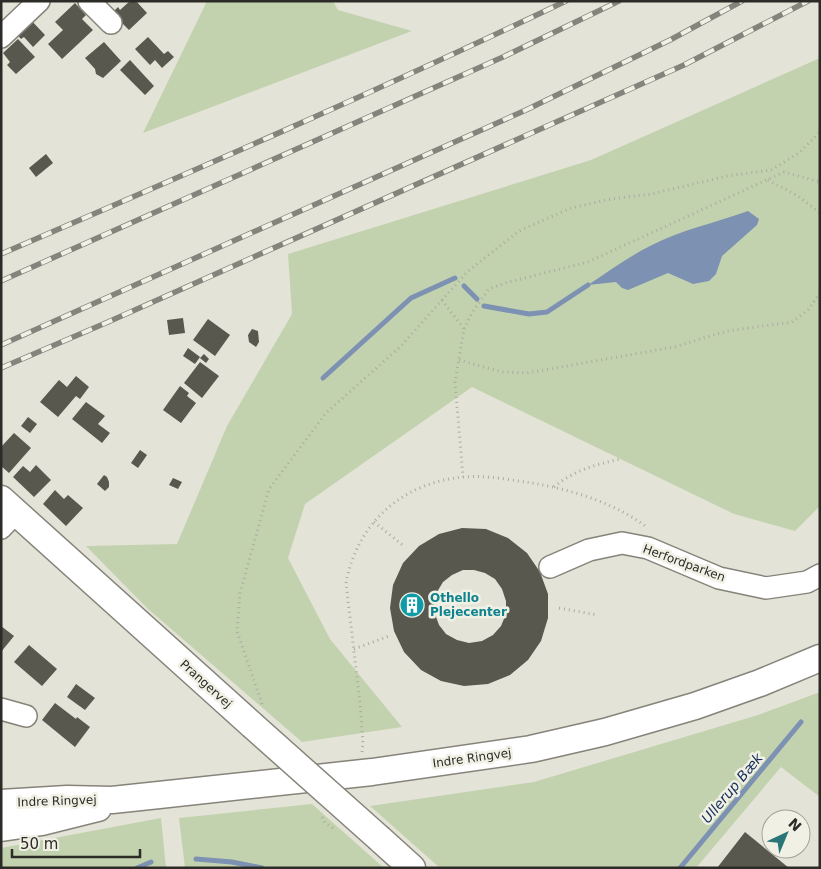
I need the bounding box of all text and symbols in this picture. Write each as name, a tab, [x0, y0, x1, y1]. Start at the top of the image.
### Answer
street label: Herfordparken	[641, 542, 727, 584]
place label: Othello Plejecenter	[430, 591, 507, 619]
building icon: Othello Plejecenter	[399, 592, 425, 618]
street label: Prangervej	[177, 657, 235, 711]
street label: Indre Ringvej	[432, 746, 512, 770]
water label: Ullerup Bæk	[698, 749, 766, 826]
street label: Indre Ringvej	[17, 793, 97, 809]
north arrow	[761, 809, 811, 859]
text: N	[785, 815, 805, 834]
scale bar	[12, 826, 140, 858]
text: 50 m	[20, 835, 58, 853]

